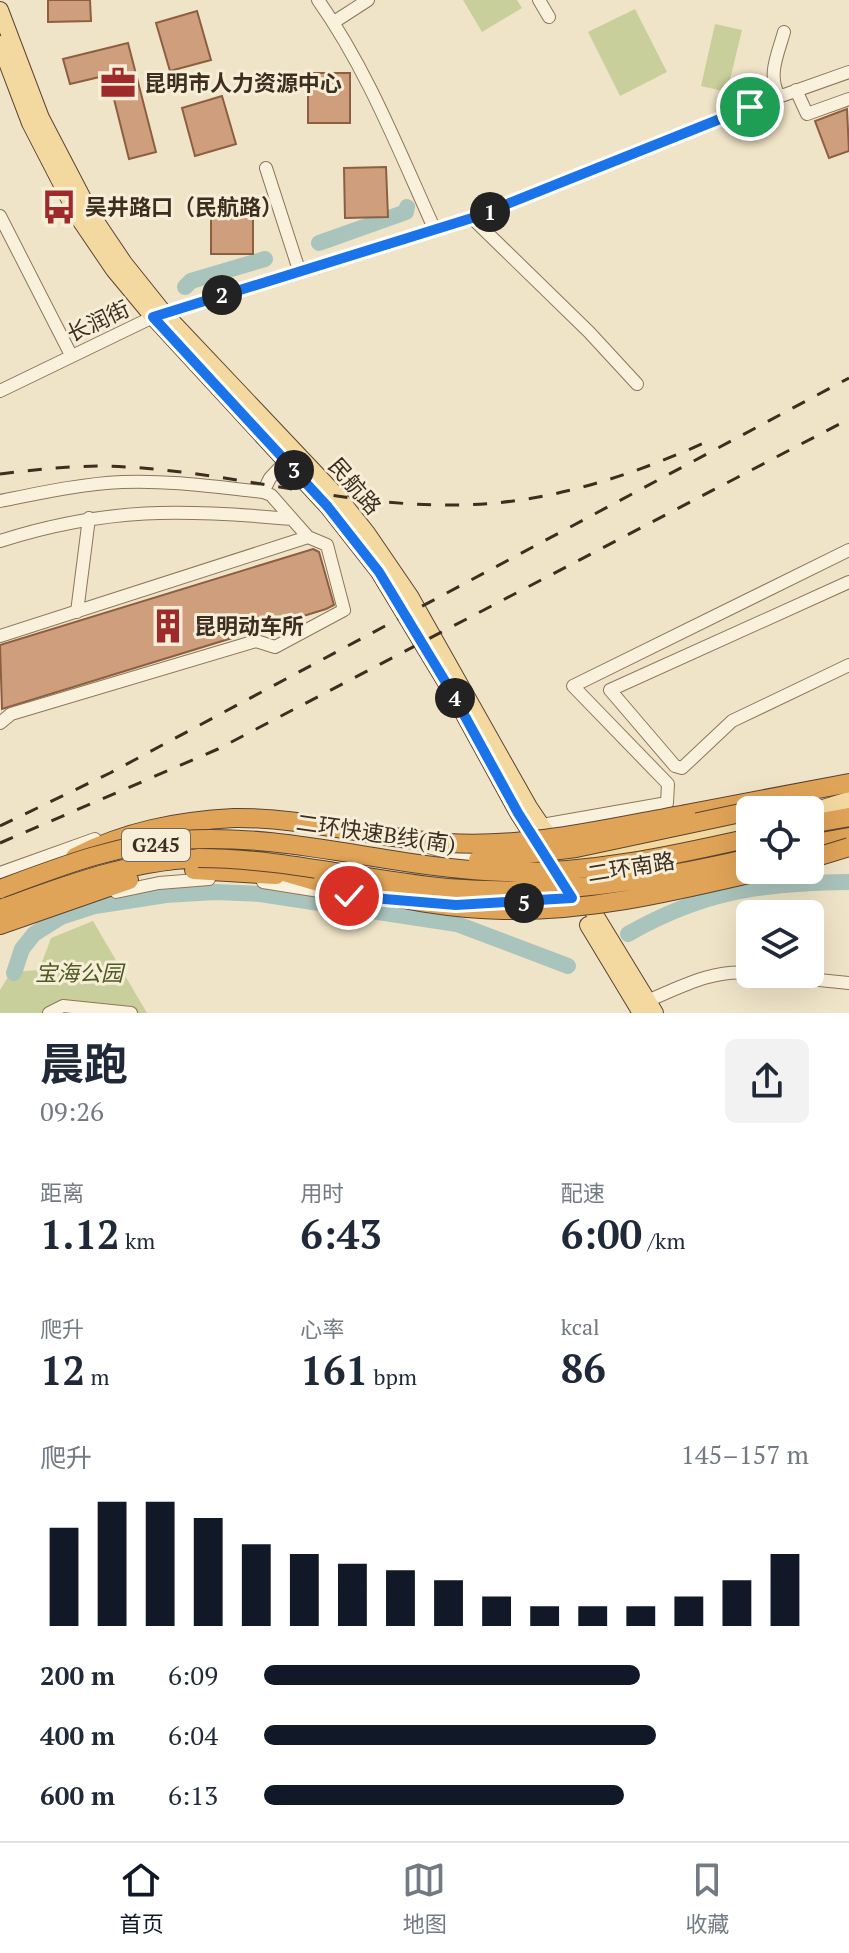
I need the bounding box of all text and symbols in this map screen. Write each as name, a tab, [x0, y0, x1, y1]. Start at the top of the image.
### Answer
office icon: 昆明市人力资源中心	[99, 64, 137, 102]
place label: 昆明市人力资源中心	[144, 68, 342, 97]
pin	[716, 73, 784, 141]
icon: arrive	[728, 85, 772, 129]
bus stop icon: 吴井路口（民航路）	[40, 188, 78, 226]
place label: 吴井路口（民航路）	[85, 192, 283, 221]
pin: 1	[470, 192, 510, 232]
text: 1	[484, 197, 496, 226]
pin: 2	[202, 275, 242, 315]
text: 2	[216, 280, 228, 309]
street label: 长润街	[62, 293, 134, 348]
pin: 3	[274, 450, 314, 490]
street label: 民航路	[323, 451, 388, 520]
text: 3	[288, 455, 300, 484]
building icon: 昆明动车所	[149, 607, 187, 645]
place label: 昆明动车所	[194, 611, 304, 640]
pin: 4	[435, 678, 475, 718]
text: 4	[449, 683, 461, 712]
map controls	[736, 796, 824, 988]
button: locate	[736, 796, 824, 884]
street label: 二环快速B线(南)	[295, 807, 458, 858]
road number: G245	[122, 829, 190, 861]
street label: 二环南路	[585, 845, 677, 888]
pin	[315, 862, 383, 930]
icon: check	[327, 874, 371, 918]
pin: 5	[504, 883, 544, 923]
text: 5	[518, 888, 530, 917]
button: layers	[736, 900, 824, 988]
park label: 宝海公园	[35, 958, 126, 987]
text: 晨跑	[40, 1034, 128, 1093]
button: share	[725, 1039, 809, 1123]
text: 09:26	[40, 1094, 104, 1128]
text: 距离	[40, 1178, 84, 1207]
text: 用时	[300, 1178, 344, 1207]
text: 配速	[561, 1178, 605, 1207]
text: 1.12	[40, 1207, 120, 1260]
text: 6:43	[300, 1207, 382, 1260]
text: 6:00	[561, 1207, 642, 1260]
text: km	[120, 1226, 155, 1255]
text: /km	[642, 1226, 685, 1255]
text: kcal	[561, 1312, 600, 1341]
text: 爬升	[40, 1314, 84, 1343]
text: 心率	[300, 1314, 344, 1343]
text: 86	[561, 1341, 606, 1394]
text: 12	[40, 1343, 85, 1396]
text: 161	[300, 1343, 368, 1396]
text: m	[85, 1362, 110, 1391]
text: bpm	[368, 1362, 417, 1391]
text: 145–157 m	[681, 1437, 809, 1471]
text: 爬升	[40, 1440, 92, 1474]
text: 200 m	[40, 1658, 115, 1692]
text: 6:09	[168, 1658, 218, 1692]
text: 400 m	[40, 1718, 115, 1752]
text: 6:04	[168, 1718, 218, 1752]
text: 600 m	[40, 1778, 115, 1812]
text: 6:13	[168, 1778, 218, 1812]
tab: 首页	[119, 1858, 164, 1938]
tab: 地图	[402, 1858, 447, 1938]
tab: 收藏	[685, 1858, 730, 1938]

